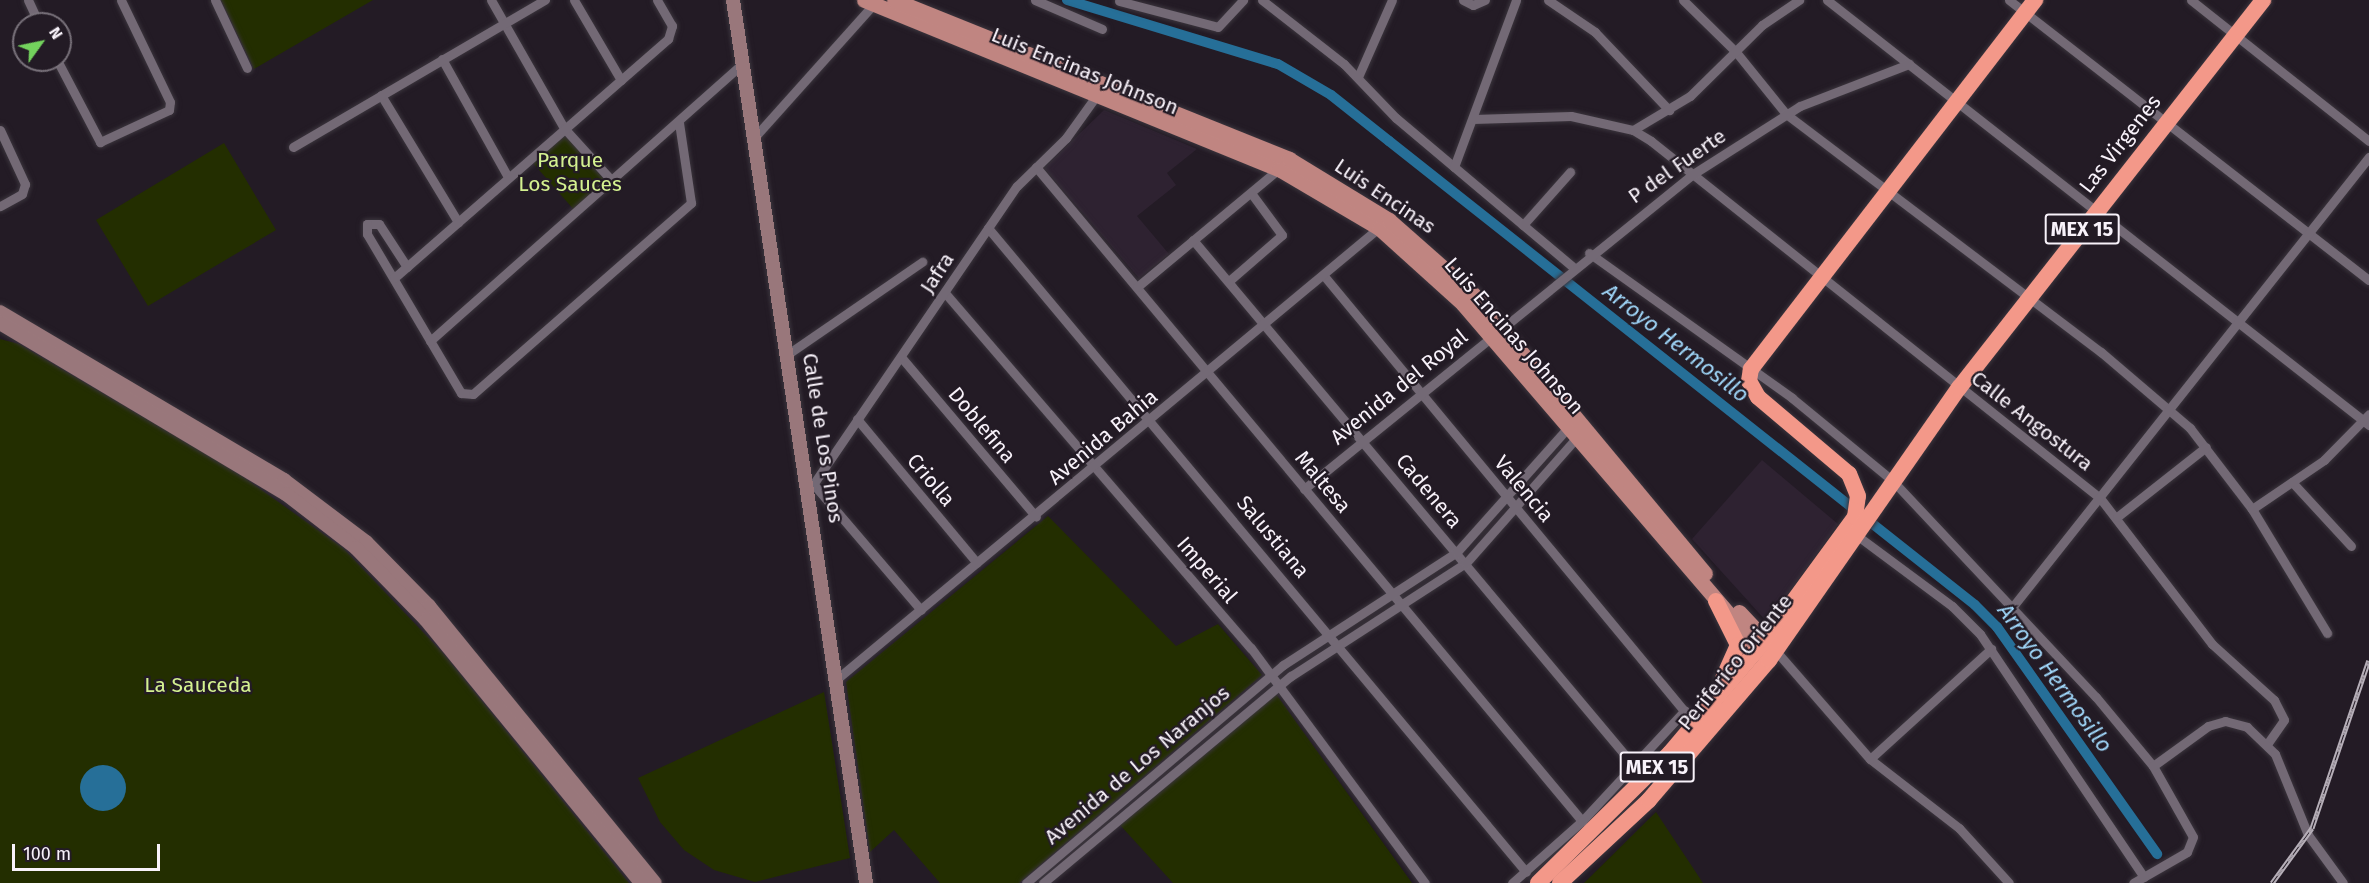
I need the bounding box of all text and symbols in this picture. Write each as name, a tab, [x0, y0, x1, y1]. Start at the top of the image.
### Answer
north arrow	[12, 12, 72, 72]
street label: Luis Encinas Johnson	[988, 22, 1182, 120]
text: N	[45, 23, 67, 43]
street label: Las Virgenes	[2074, 90, 2166, 198]
street label: P del Fuerte	[1623, 123, 1731, 209]
park label: Parque Los Sauces	[518, 147, 622, 197]
street label: Luis Encinas	[1330, 153, 1440, 239]
road number: MEX 15	[2044, 212, 2120, 246]
street label: Jafra	[915, 248, 959, 298]
street label: Luis Encinas Johnson	[1439, 252, 1589, 420]
water label: Arroyo Hermosillo	[1598, 278, 1754, 408]
street label: Avenida del Royal	[1325, 324, 1473, 450]
street label: Calle de Los Pinos	[797, 351, 849, 525]
street label: Calle Angostura	[1966, 366, 2098, 476]
street label: Doblefina	[943, 382, 1021, 468]
street label: Avenida Bahia	[1043, 384, 1163, 490]
street label: Maltesa	[1290, 446, 1356, 518]
street label: Criolla	[902, 448, 960, 512]
street label: Cadenera	[1391, 449, 1467, 533]
street label: Valencia	[1489, 451, 1559, 527]
street label: Salustiana	[1231, 491, 1315, 583]
street label: Imperial	[1171, 532, 1243, 608]
street label: Periferico Oriente	[1672, 589, 1798, 735]
water label: Arroyo Hermosillo	[1992, 598, 2118, 758]
park label: La Sauceda	[144, 672, 252, 698]
street label: Avenida de Los Naranjos	[1039, 680, 1235, 850]
road number: MEX 15	[1620, 750, 1694, 784]
scale bar	[15, 832, 164, 870]
text: 100 m	[23, 843, 71, 865]

